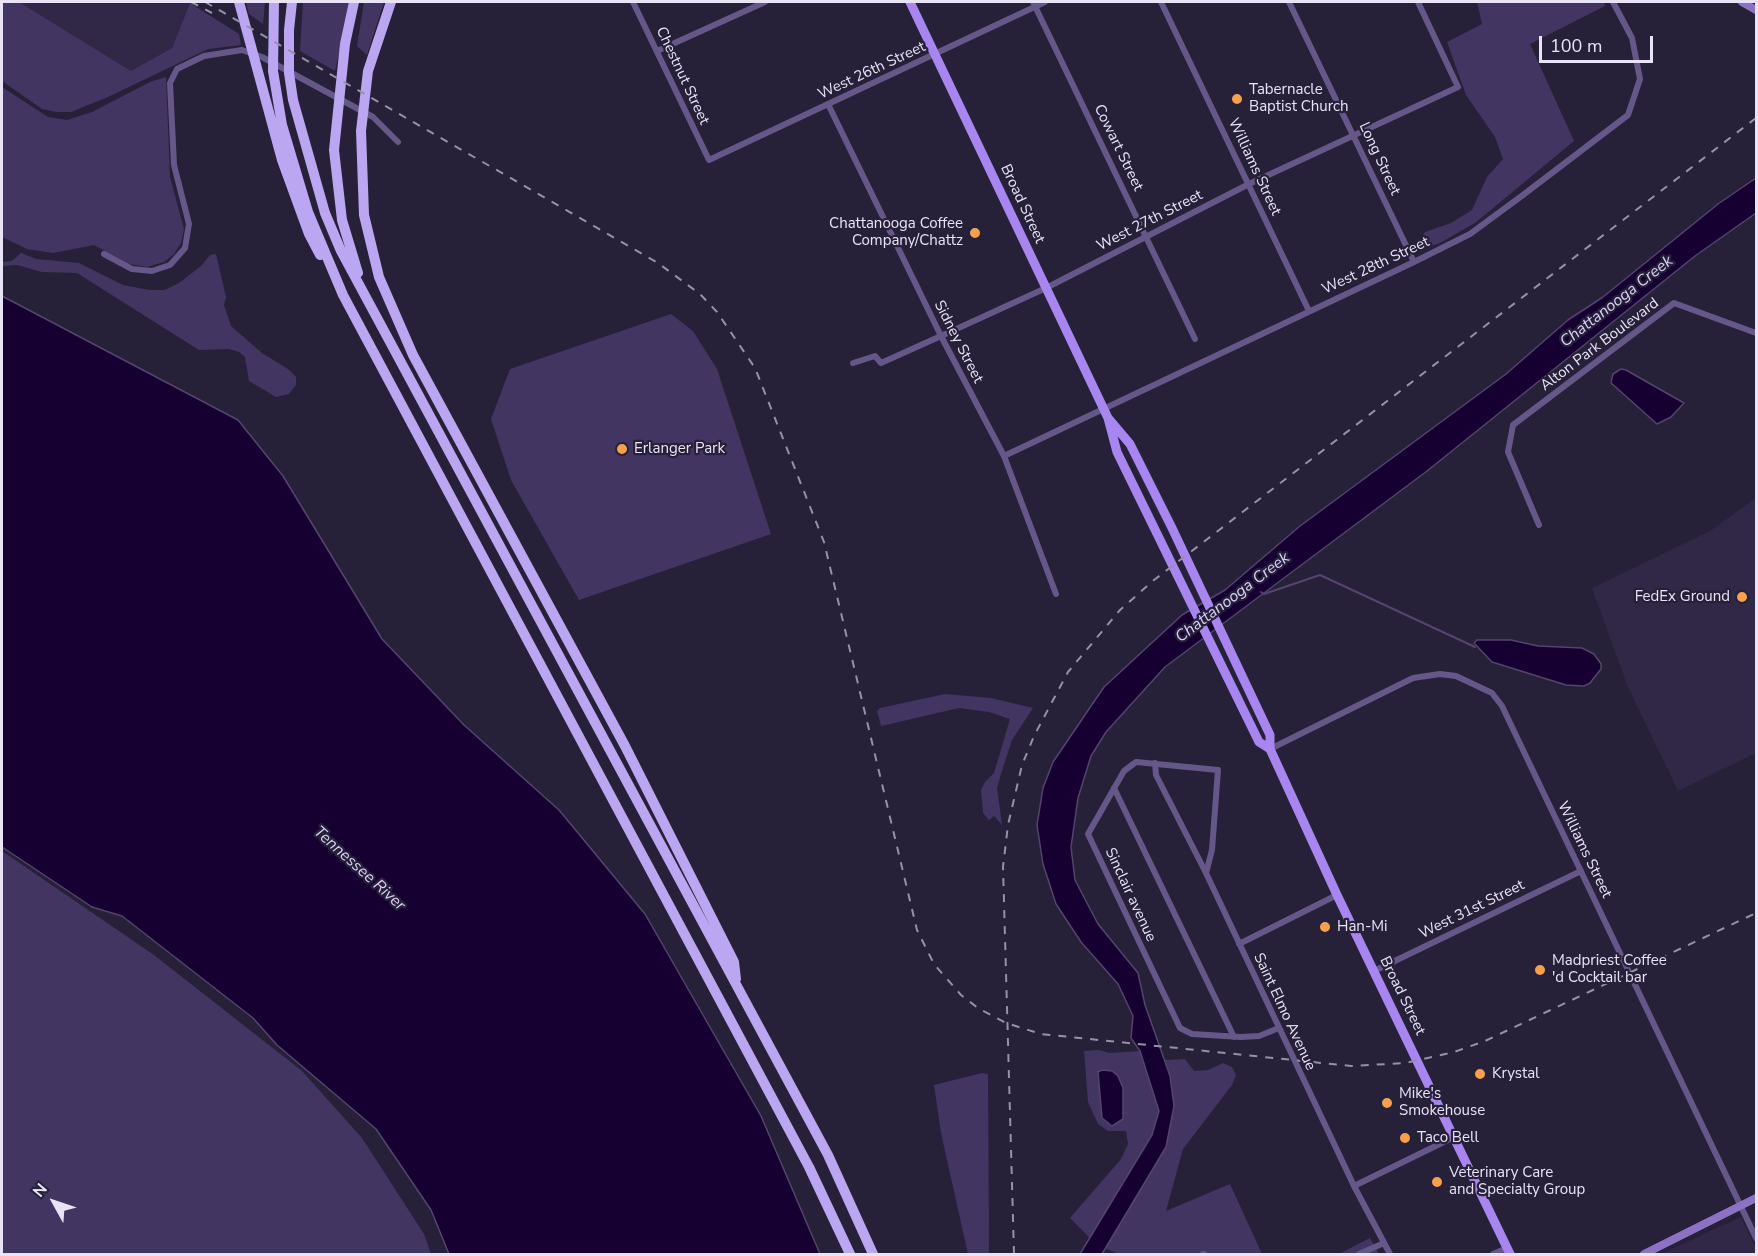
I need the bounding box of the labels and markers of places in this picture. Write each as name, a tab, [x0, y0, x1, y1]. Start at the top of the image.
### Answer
place label: Tabernacle Baptist Church	[1249, 81, 1349, 116]
marker: Tabernacle Baptist Church	[1230, 92, 1244, 106]
place label: Chattanooga Coffee Company/Chattz	[829, 215, 963, 250]
marker: Chattanooga Coffee Company/Chattz	[968, 226, 982, 240]
place label: Erlanger Park	[634, 440, 725, 458]
marker: Erlanger Park	[615, 442, 629, 456]
place label: FedEx Ground	[1635, 588, 1730, 606]
marker: FedEx Ground	[1735, 590, 1749, 604]
place label: Han-Mi	[1337, 918, 1388, 936]
marker: Han-Mi	[1318, 920, 1332, 934]
place label: Madpriest Coffee 'd Cocktail bar	[1552, 952, 1667, 987]
marker: Madpriest Coffee 'd Cocktail bar	[1533, 963, 1547, 977]
place label: Krystal	[1492, 1065, 1540, 1083]
marker: Krystal	[1473, 1067, 1487, 1081]
place label: Mike's Smokehouse	[1399, 1085, 1485, 1120]
marker: Mike's Smokehouse	[1380, 1096, 1394, 1110]
place label: Taco Bell	[1417, 1129, 1479, 1147]
marker: Taco Bell	[1398, 1131, 1412, 1145]
place label: Veterinary Care and Specialty Group	[1449, 1164, 1585, 1199]
marker: Veterinary Care and Specialty Group	[1430, 1175, 1444, 1189]

